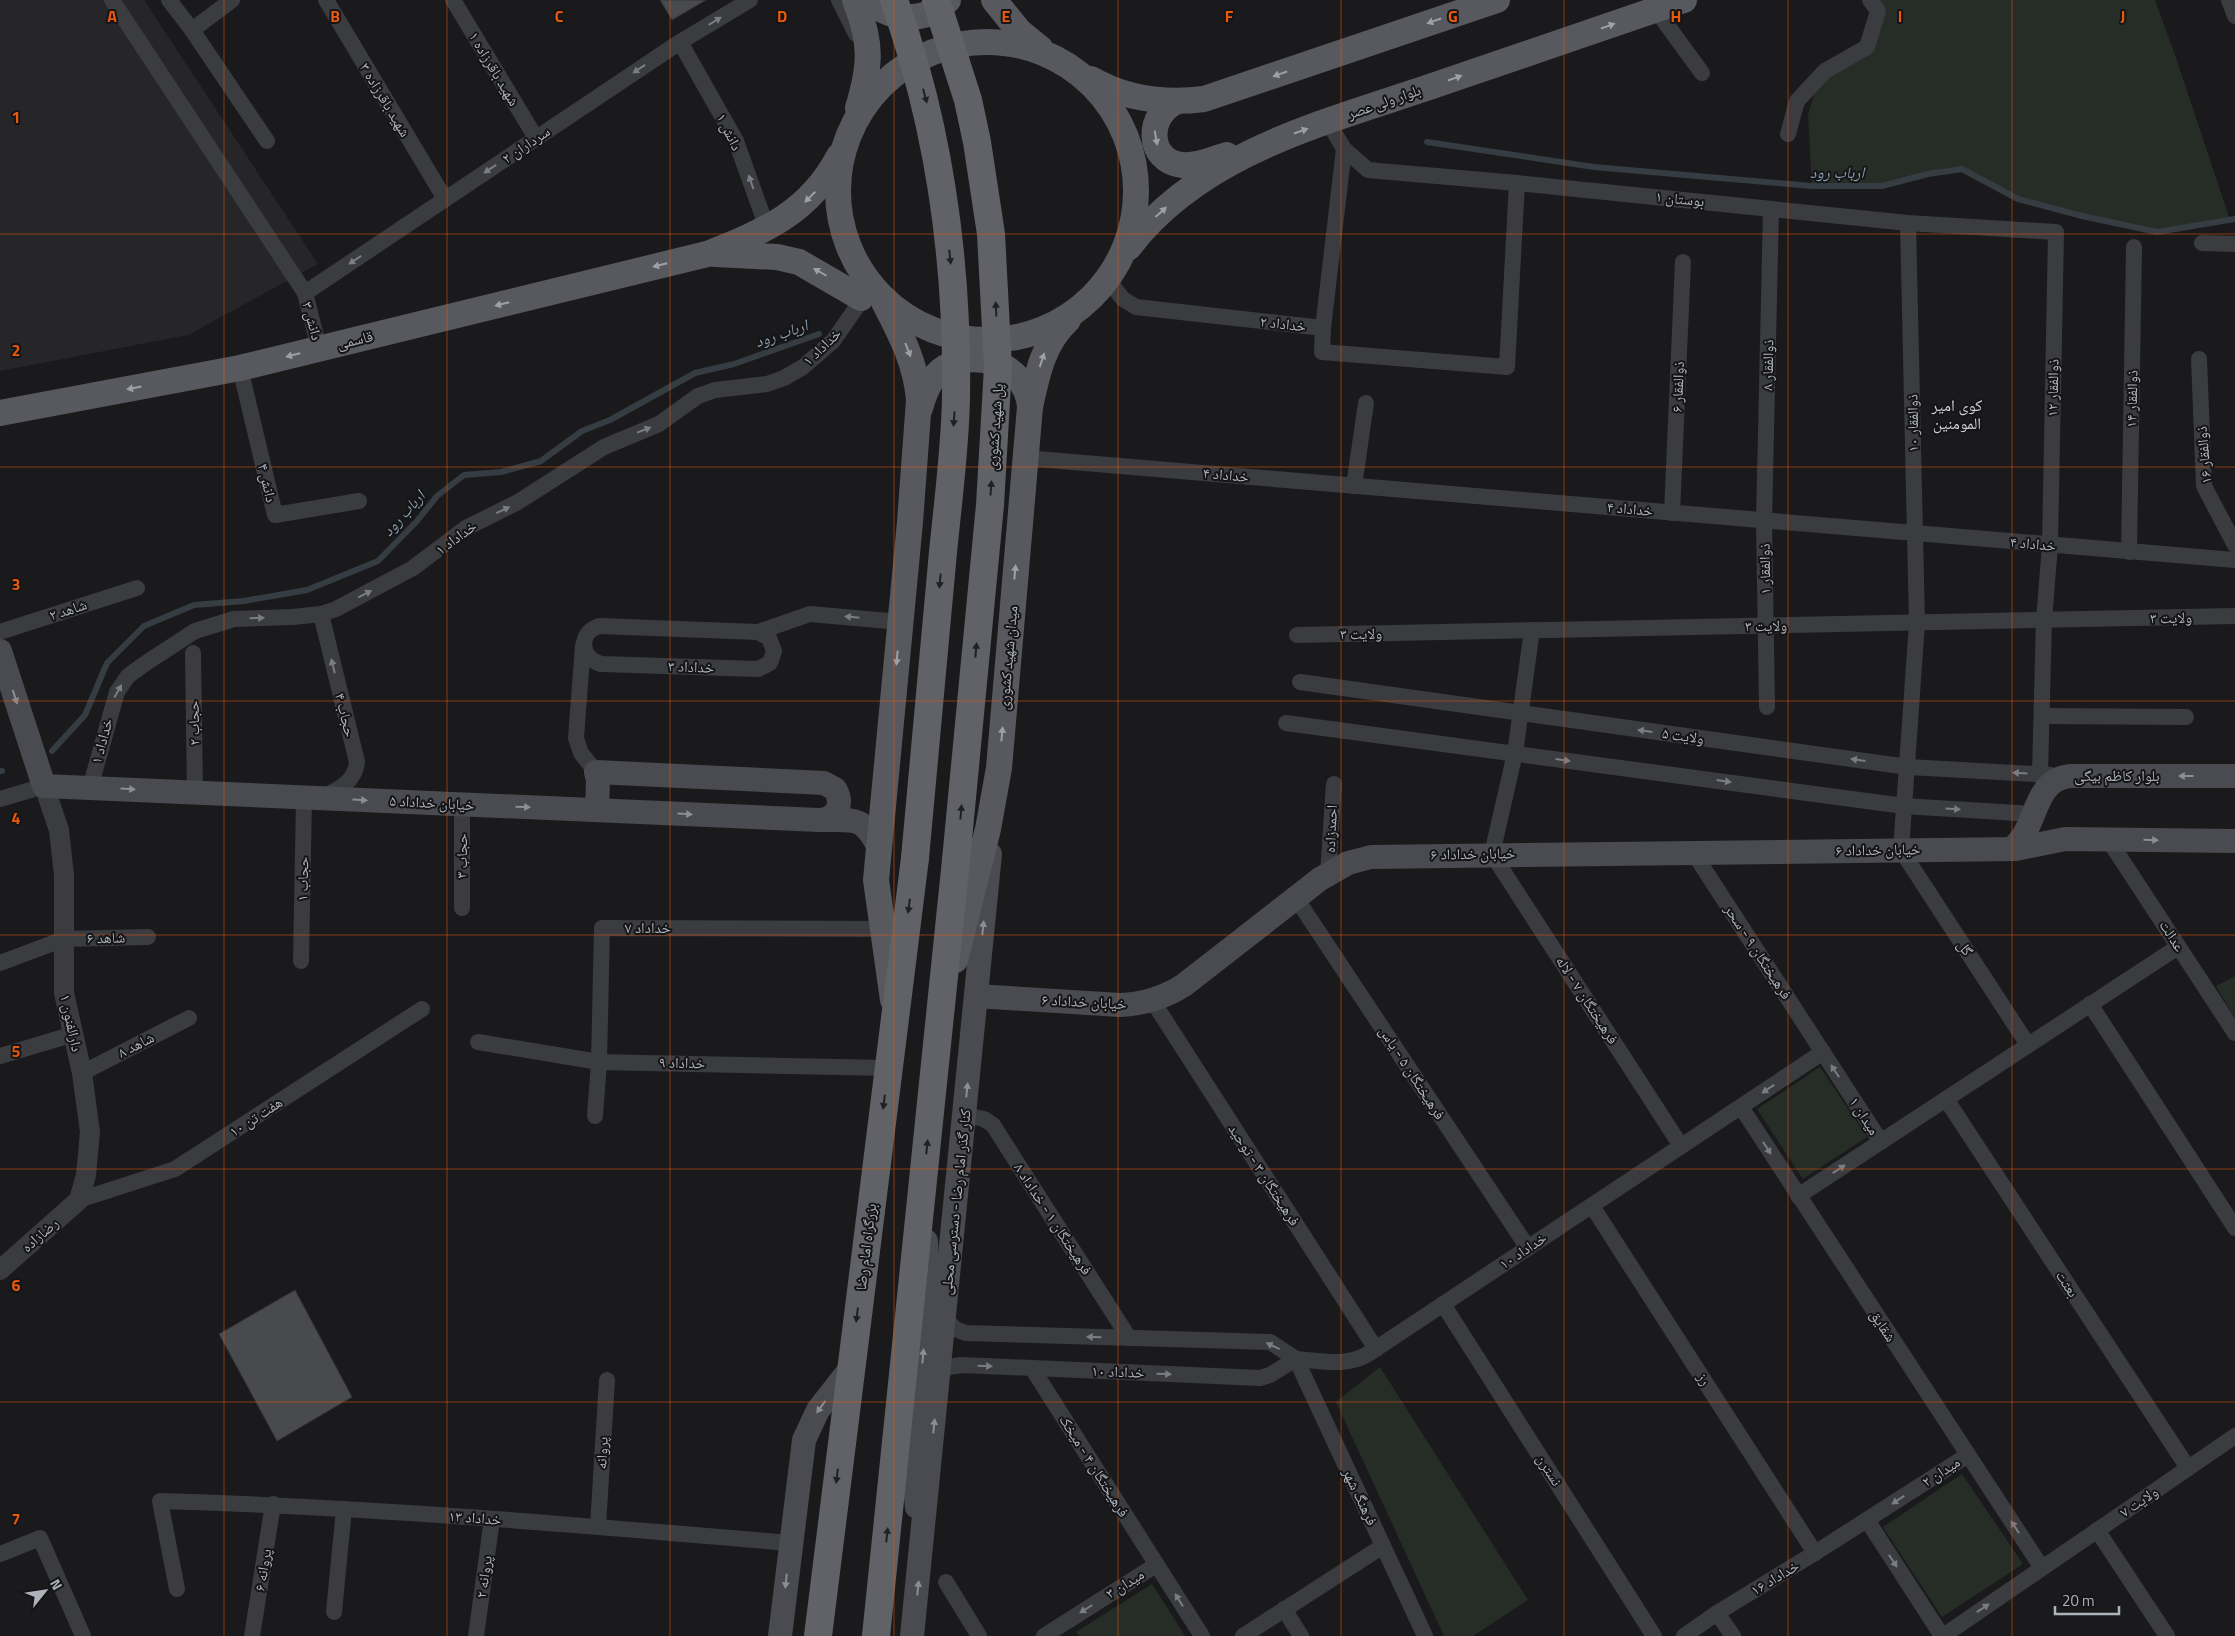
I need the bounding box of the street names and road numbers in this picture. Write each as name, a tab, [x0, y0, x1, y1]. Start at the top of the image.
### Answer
street label: شهید باقرزاده ۱	[463, 27, 526, 111]
street label: شهید باقرزاده ۳	[354, 58, 417, 142]
street label: بلوار ولی عصر	[1343, 78, 1424, 125]
street label: دانش ۱	[710, 109, 749, 154]
street label: سرداران ۲	[497, 120, 555, 169]
street label: بوستان ۱	[1654, 185, 1706, 213]
street label: دانش ۳	[296, 299, 329, 343]
street label: خداداد ۲	[1259, 310, 1308, 337]
street label: خداداد ۱	[797, 322, 847, 371]
street label: قاسمی	[335, 324, 375, 355]
street label: ذوالفقار ۸	[1756, 339, 1779, 391]
street label: ذوالفقار ۱۲	[2040, 359, 2065, 417]
street label: ذوالفقار ۶	[1665, 361, 1690, 413]
street label: ذوالفقار ۱۴	[2119, 370, 2144, 428]
street label: پل شهید کشوری	[980, 383, 1009, 471]
street label: ذوالفقار ۱۰	[1900, 394, 1925, 452]
street label: ذوالفقار ۱۶	[2190, 425, 2217, 485]
street label: دانش ۴	[252, 461, 283, 505]
street label: خداداد ۴	[1202, 461, 1251, 488]
street label: خداداد ۴	[1606, 495, 1655, 522]
street label: خداداد ۱	[430, 514, 482, 560]
street label: خداداد ۴	[2009, 530, 2058, 557]
street label: ذوالفقار ۱	[1753, 543, 1776, 595]
street label: شاهد ۲	[46, 593, 90, 626]
street label: میدان شهید کشوری	[991, 605, 1024, 711]
street label: ولایت ۳	[2150, 606, 2192, 629]
street label: ولایت ۳	[1745, 614, 1787, 637]
street label: ولایت ۳	[1340, 622, 1382, 645]
street label: خداداد ۳	[667, 654, 715, 679]
street label: حجاب ۴	[329, 690, 362, 740]
street label: حجاب ۲	[182, 700, 205, 746]
street label: خداداد ۱	[84, 715, 119, 766]
street label: ولایت ۵	[1661, 721, 1706, 750]
street label: بلوار کاظم بیگی	[2074, 764, 2160, 787]
street label: خیابان خداداد ۵	[389, 789, 476, 816]
street label: احمدزاده	[1318, 804, 1343, 854]
street label: حجاب ۳	[450, 833, 473, 878]
street label: خیابان خداداد ۶	[1835, 837, 1921, 862]
street label: خیابان خداداد ۶	[1430, 841, 1516, 866]
street label: حجاب ۱	[291, 856, 314, 902]
street label: فرهیختگان ۹ - سحر	[1718, 899, 1798, 1004]
street label: عدالت	[2154, 915, 2191, 956]
street label: خداداد ۷	[625, 916, 672, 939]
street label: شاهد ۶	[87, 926, 126, 949]
street label: گل	[1952, 935, 1979, 961]
street label: فرهیختگان ۷ - لاله	[1550, 951, 1625, 1048]
street label: خیابان خداداد ۶	[1041, 988, 1128, 1015]
street label: دارالفنون ۱	[54, 992, 89, 1054]
street label: فرهیختگان ۵ - یاس	[1373, 1021, 1451, 1124]
street label: شاهد ۸	[113, 1026, 158, 1064]
street label: خداداد ۹	[659, 1051, 706, 1074]
street label: هفت تن ۱۰	[224, 1091, 287, 1142]
street label: میدان ۱	[1843, 1092, 1886, 1140]
street label: کنار گذر امام رضا - دسترسی محلی	[934, 1108, 977, 1296]
street label: فرهیختگان ۳ - توحید	[1223, 1119, 1306, 1230]
street label: فرهیختگان ۱ - خداداد ۸	[1008, 1158, 1098, 1279]
street label: بزرگراه امام رضا	[849, 1202, 882, 1292]
street label: رضازاده	[16, 1212, 64, 1257]
street label: خداداد ۱۰	[1494, 1226, 1551, 1275]
street label: بعثت	[2050, 1266, 2085, 1302]
street label: شقایق	[1864, 1305, 1902, 1346]
street label: خداداد ۱۰	[1091, 1359, 1145, 1384]
street label: رز	[1691, 1367, 1717, 1390]
street label: فرهیختگان ۴ - میخک	[1054, 1410, 1135, 1522]
street label: پروانه	[589, 1436, 614, 1470]
street label: نسترن	[1531, 1449, 1568, 1490]
street label: میدان ۲	[1917, 1450, 1965, 1493]
street label: فرهنگ شهر	[1337, 1463, 1384, 1529]
street label: ولایت ۷	[2115, 1480, 2163, 1523]
street label: خداداد ۱۳	[448, 1504, 503, 1531]
street label: پروانه ۶	[248, 1547, 277, 1593]
street label: پروانه ۲	[469, 1554, 498, 1600]
street label: خداداد ۱۶	[1746, 1554, 1804, 1601]
street label: میدان ۳	[1101, 1563, 1149, 1604]

